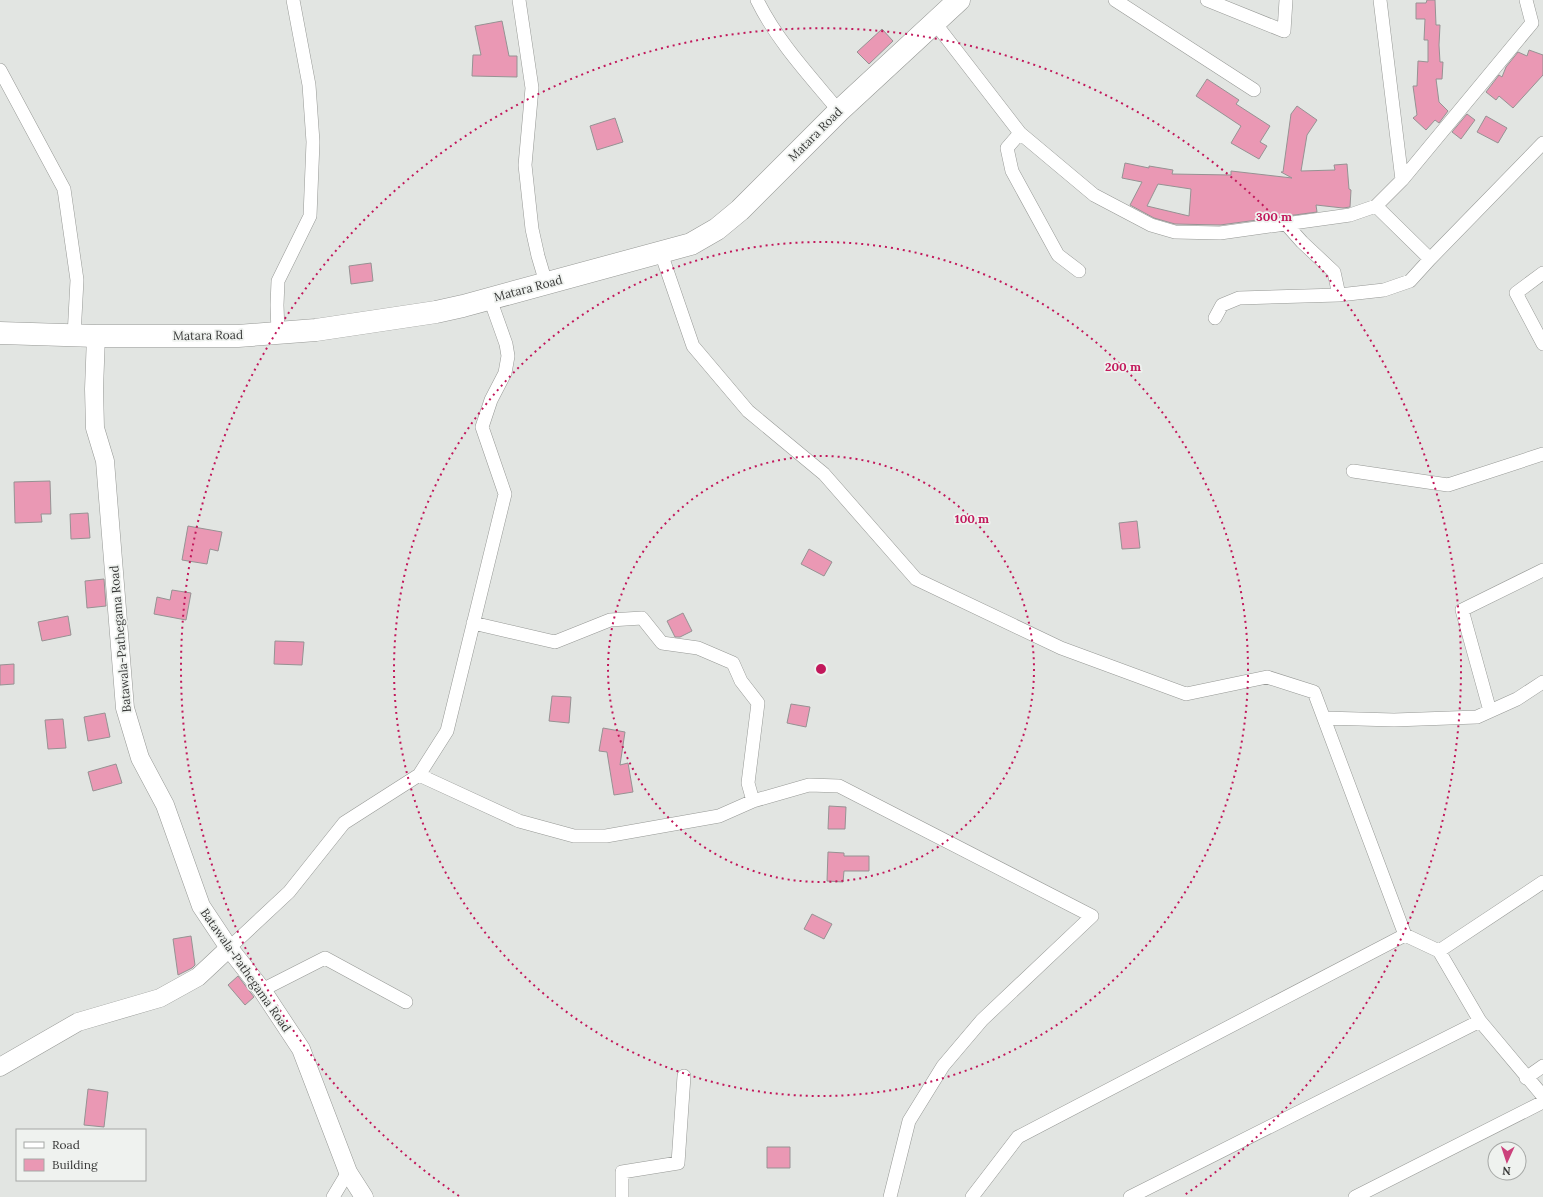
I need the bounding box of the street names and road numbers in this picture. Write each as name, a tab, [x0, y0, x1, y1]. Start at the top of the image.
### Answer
street label: Matara Road	[785, 104, 845, 164]
street label: Matara Road	[492, 272, 564, 304]
street label: Matara Road	[173, 327, 243, 343]
street label: Batawala-Pathegama Road	[106, 565, 134, 713]
street label: Batawala-Pathegama Road	[198, 905, 294, 1035]

